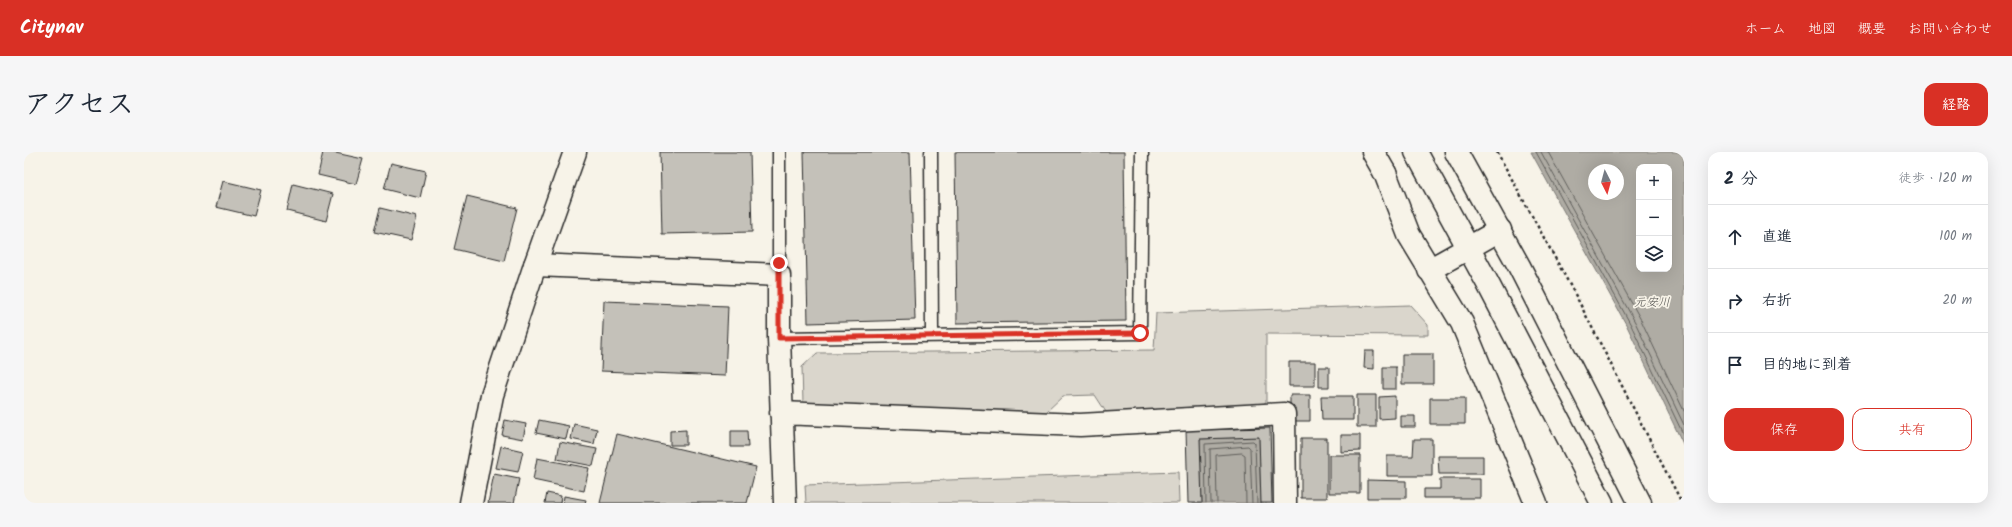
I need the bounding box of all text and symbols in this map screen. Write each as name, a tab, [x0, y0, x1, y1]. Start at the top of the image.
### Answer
text: Citynav	[20, 13, 83, 43]
text: ホーム	[1745, 18, 1786, 40]
text: 地図	[1808, 18, 1836, 40]
text: 概要	[1858, 18, 1886, 40]
text: お問い合わせ	[1908, 18, 1992, 40]
text: アクセス	[24, 83, 134, 128]
button: 経路	[1924, 83, 1988, 126]
north arrow	[1588, 164, 1624, 200]
map controls	[1636, 164, 1672, 272]
button: +	[1636, 164, 1672, 200]
text: 2 分	[1724, 166, 1757, 193]
text: 徒歩 · 120 m	[1899, 168, 1972, 189]
button: −	[1636, 200, 1672, 236]
text: 直進	[1762, 225, 1792, 249]
icon: ahead	[1724, 226, 1746, 248]
text: 100 m	[1939, 226, 1972, 247]
button: layers	[1636, 236, 1672, 272]
route end	[770, 254, 788, 272]
text: 右折	[1762, 289, 1792, 313]
icon: right	[1724, 290, 1746, 312]
text: 20 m	[1942, 290, 1972, 311]
water label: 元安川	[1634, 293, 1670, 312]
route start	[1131, 324, 1149, 342]
text: 目的地に到着	[1762, 353, 1852, 377]
icon: arrive	[1724, 354, 1746, 376]
button: 保存	[1724, 408, 1844, 451]
button: 共有	[1852, 408, 1972, 451]

